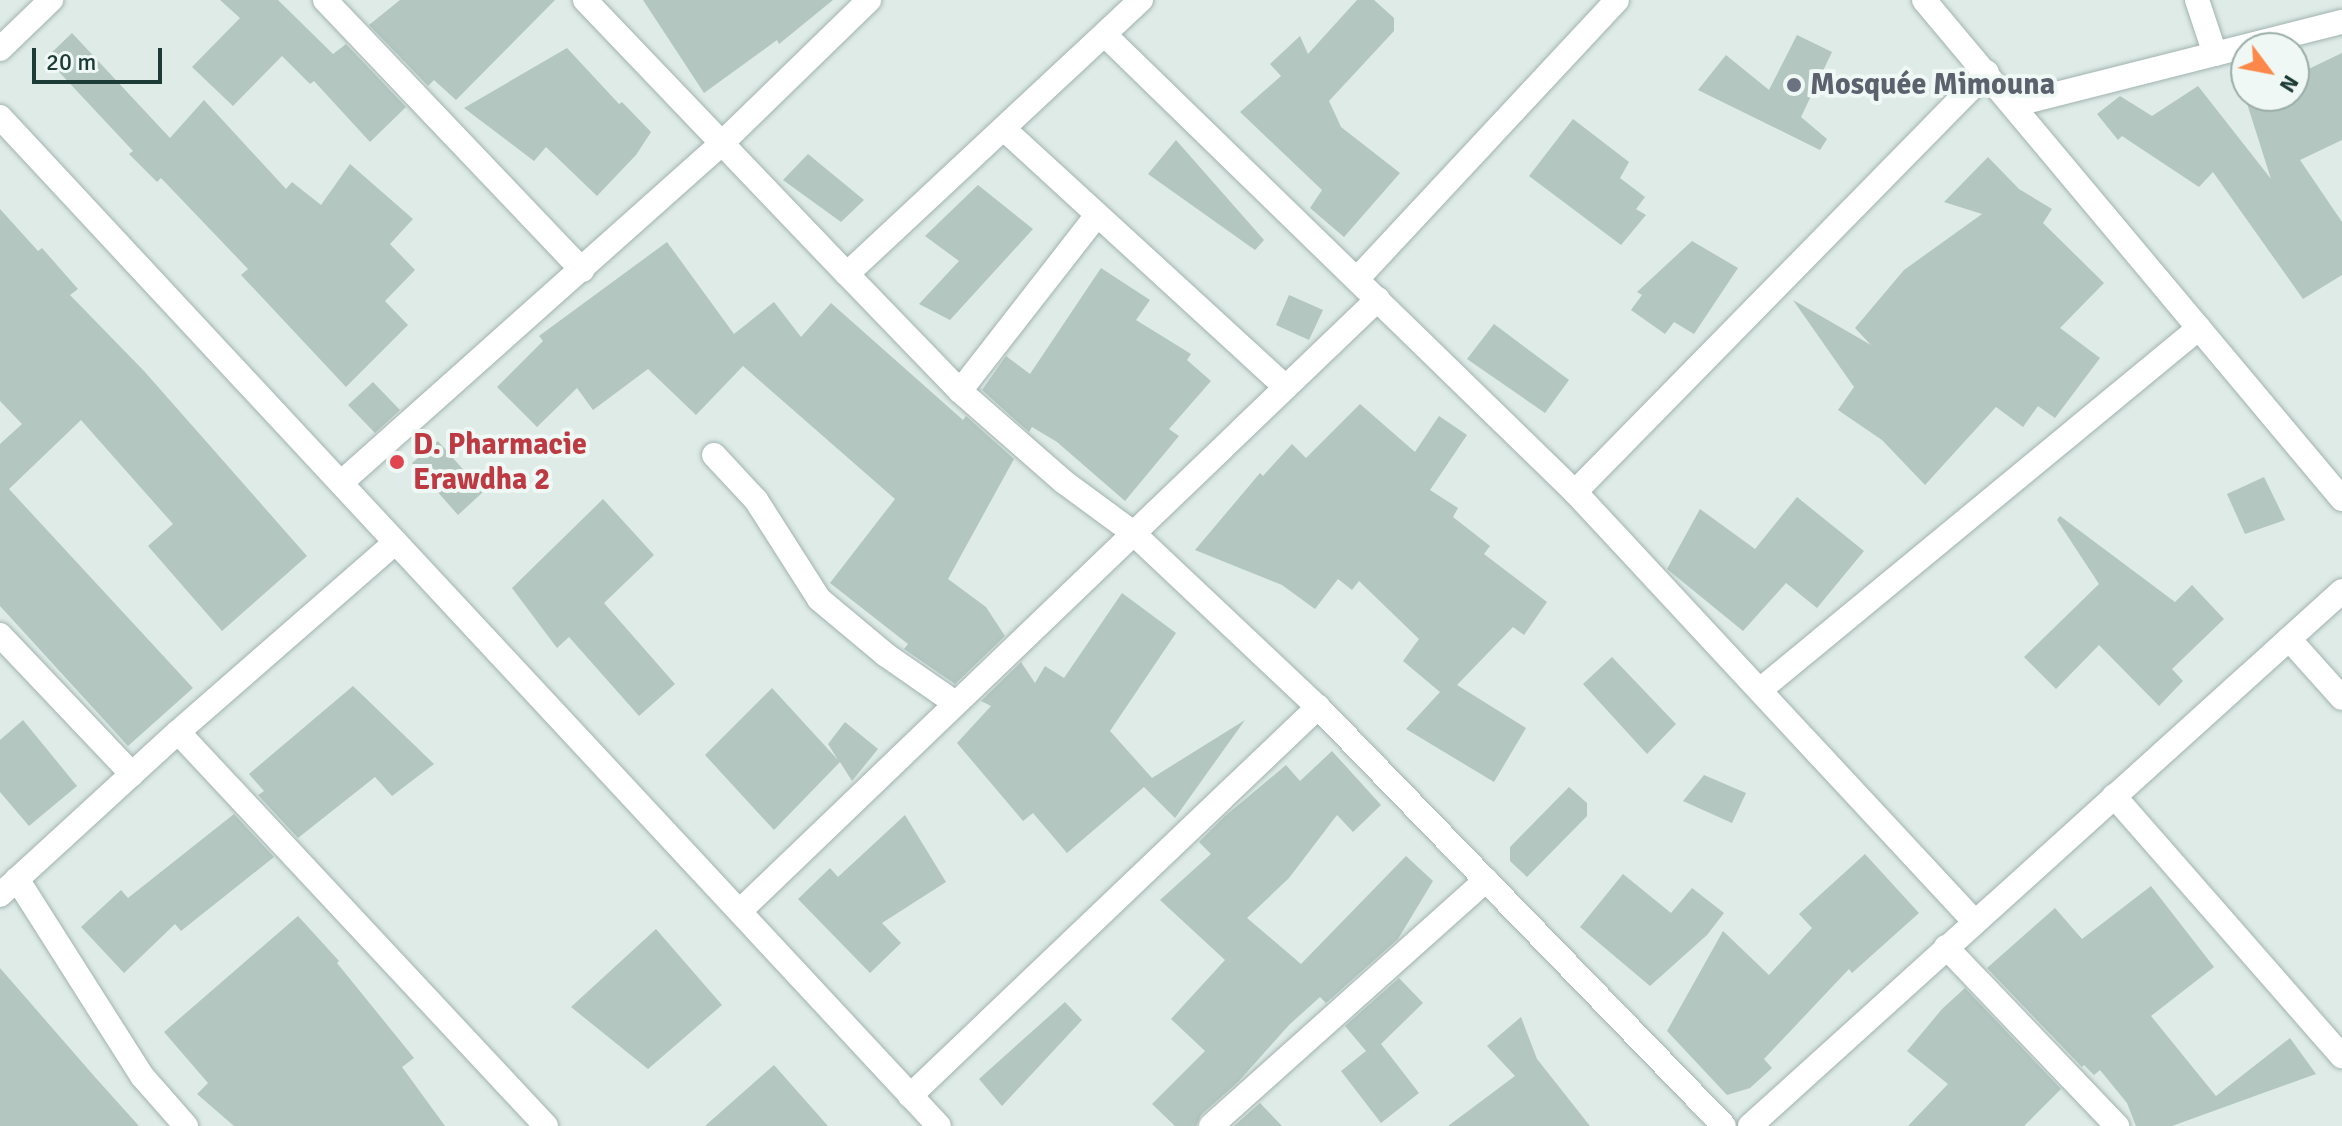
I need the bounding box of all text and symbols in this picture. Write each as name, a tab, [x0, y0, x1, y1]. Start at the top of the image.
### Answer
scale bar	[36, 32, 166, 82]
north arrow	[2230, 32, 2310, 112]
text: 20 m	[46, 47, 96, 77]
place label: Mosquée Mimouna	[1810, 67, 2055, 103]
text: N	[2274, 70, 2305, 98]
marker: Mosquée Mimouna	[1785, 76, 1803, 94]
place label: D. Pharmacie Erawdha 2	[413, 427, 587, 498]
marker: D. Pharmacie Erawdha 2	[388, 453, 406, 471]

